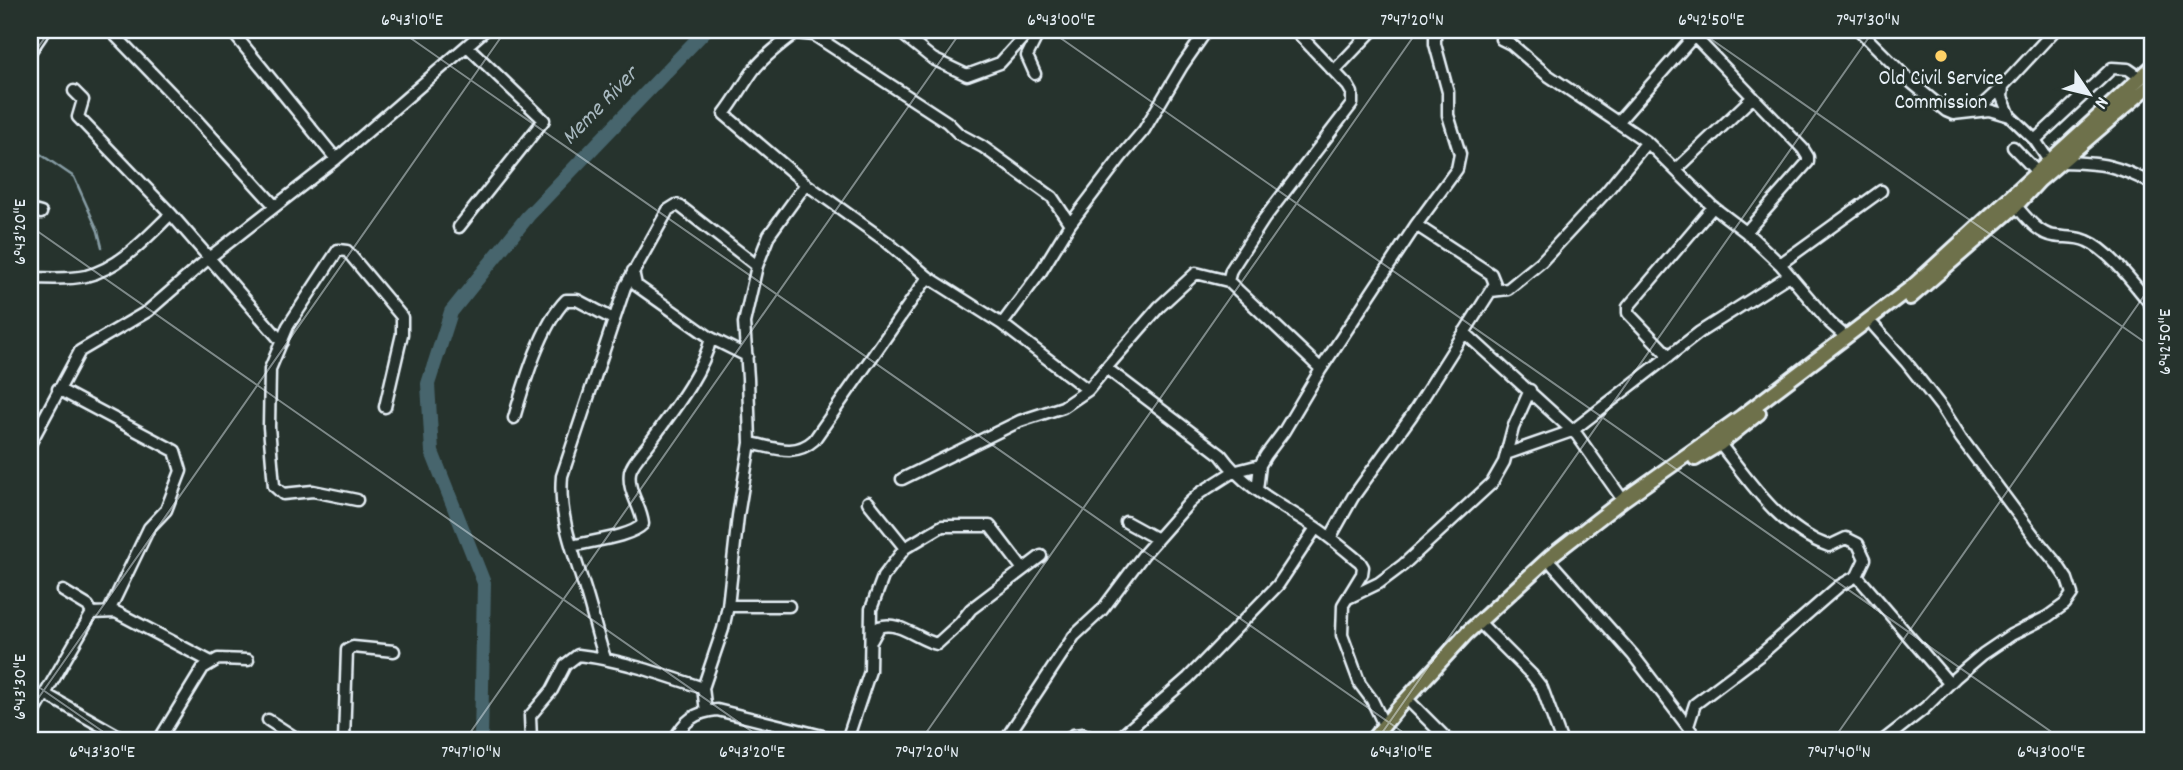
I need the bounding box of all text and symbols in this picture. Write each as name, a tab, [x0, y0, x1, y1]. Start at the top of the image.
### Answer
text: 6°43'10"E	[381, 9, 443, 34]
text: 6°43'00"E	[1027, 9, 1095, 34]
text: 7°47'20"N	[1380, 9, 1444, 34]
text: 6°42'50"E	[1678, 9, 1744, 34]
text: 7°47'30"N	[1836, 9, 1900, 34]
marker: Old Civil Service Commission	[1933, 48, 1949, 64]
water label: Meme River	[555, 58, 649, 154]
north arrow	[2054, 60, 2124, 130]
place label: Old Civil Service Commission	[1879, 65, 2003, 119]
text: N	[2086, 90, 2114, 113]
text: 6°43'20"E	[9, 199, 34, 265]
text: 6°42'50"E	[2154, 309, 2179, 375]
text: 6°43'30"E	[9, 654, 34, 720]
text: 6°43'30"E	[69, 741, 135, 766]
text: 7°47'10"N	[441, 741, 501, 766]
text: 6°43'20"E	[719, 741, 785, 766]
text: 7°47'20"N	[895, 741, 959, 766]
text: 6°43'10"E	[1370, 741, 1432, 766]
text: 7°47'40"N	[1807, 741, 1871, 766]
text: 6°43'00"E	[2017, 741, 2085, 766]

